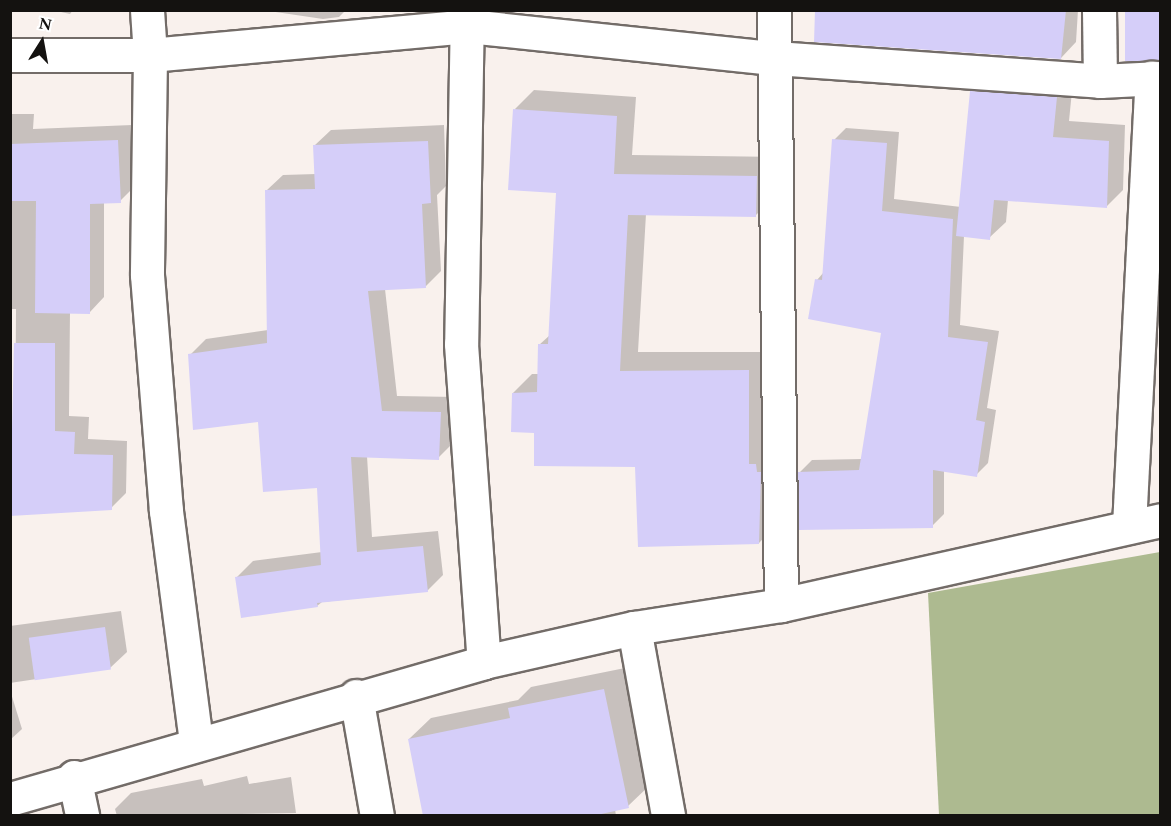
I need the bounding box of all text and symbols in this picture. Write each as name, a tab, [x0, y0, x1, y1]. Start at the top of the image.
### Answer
text: N	[37, 11, 54, 37]
north arrow	[12, 12, 72, 72]

